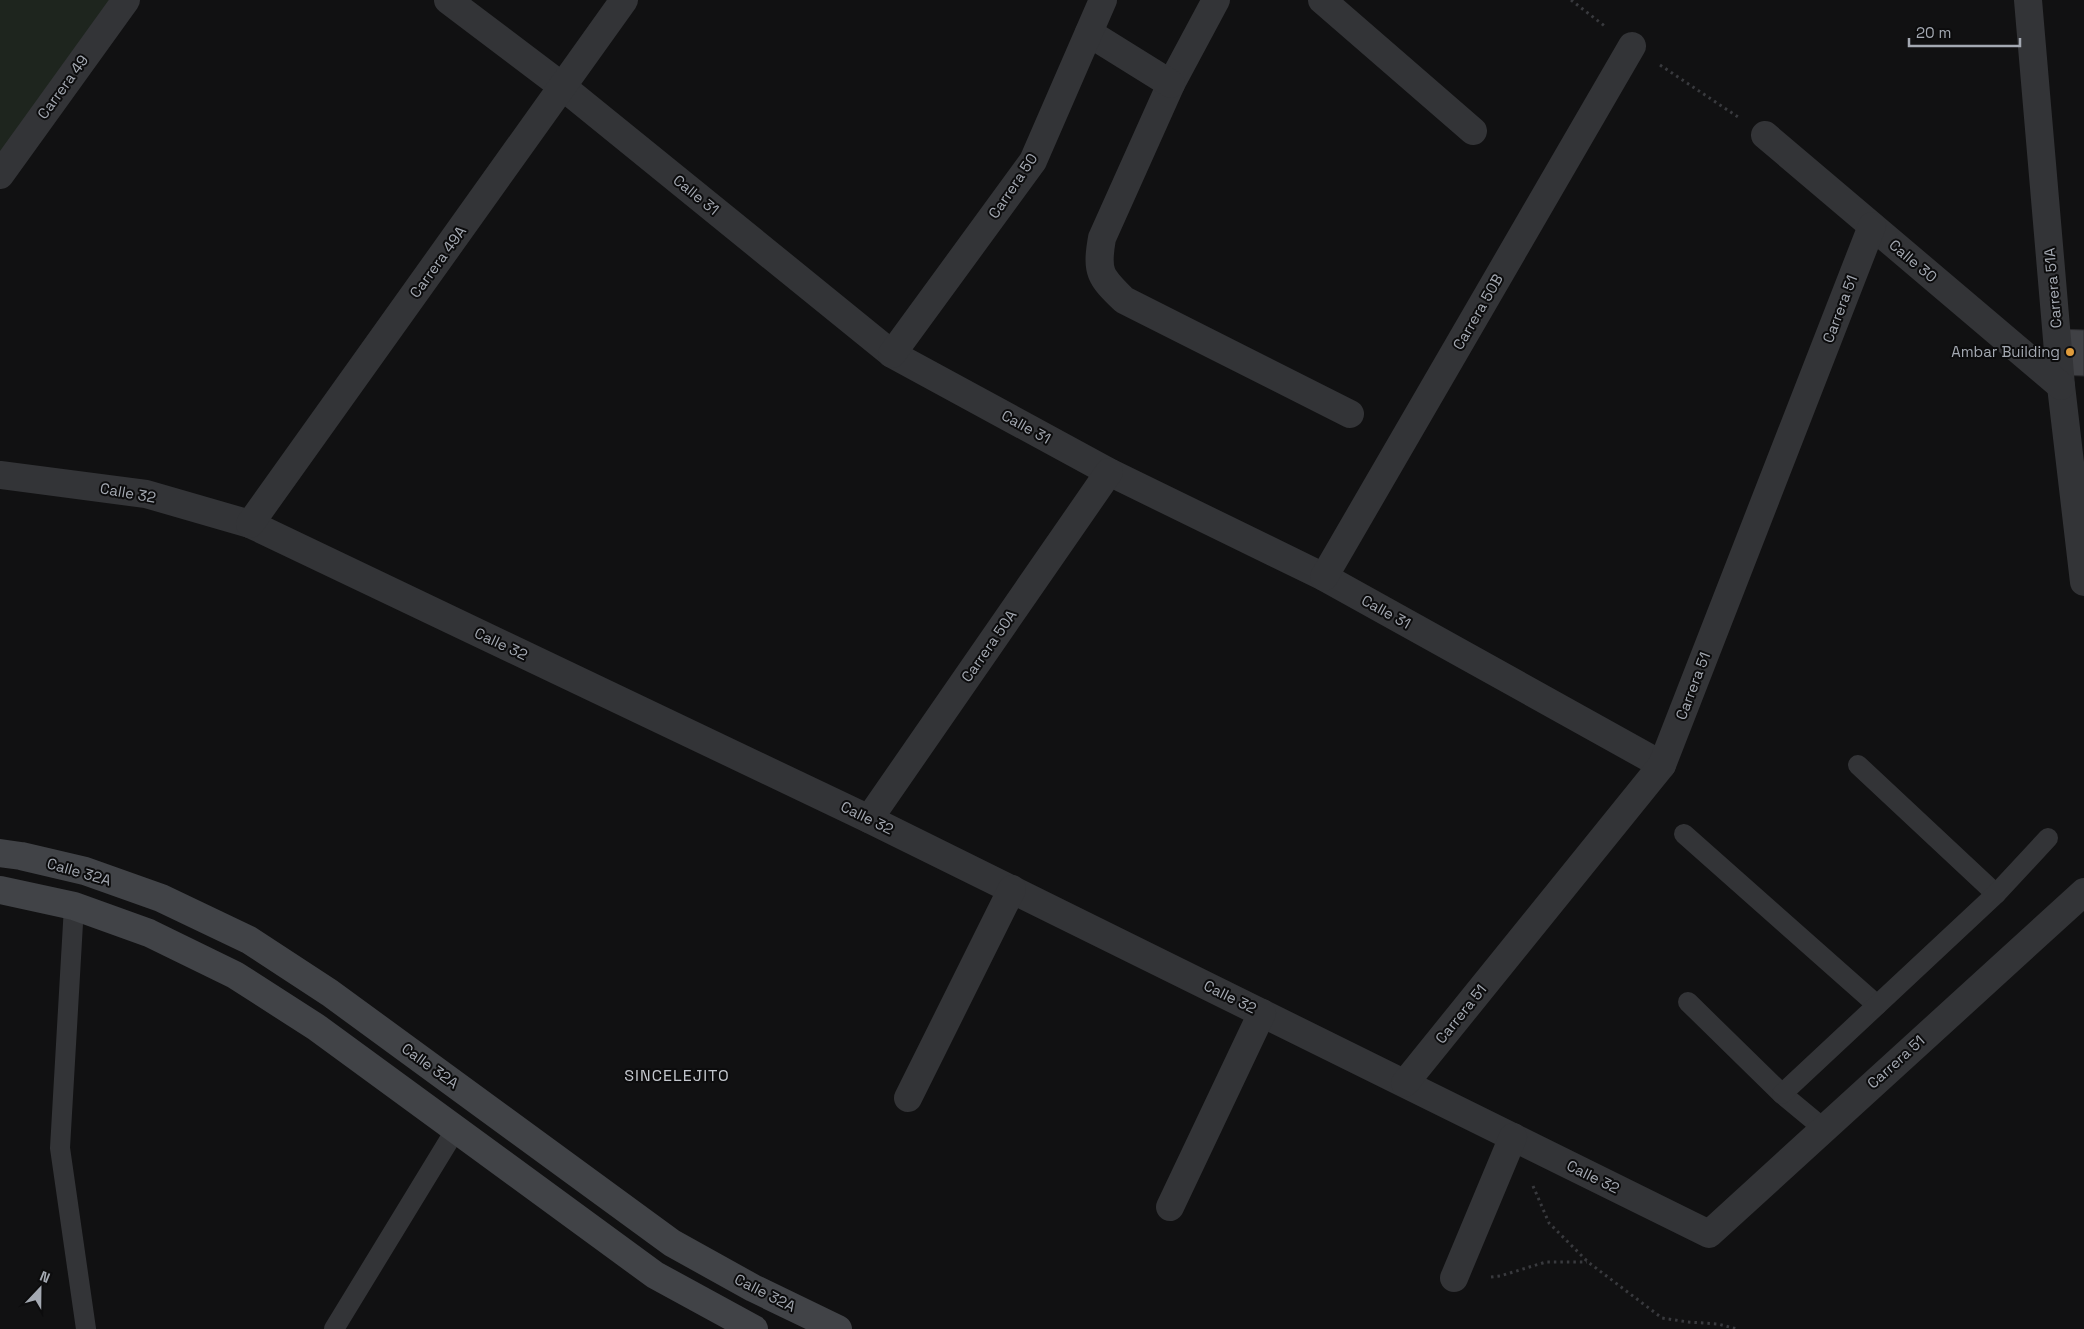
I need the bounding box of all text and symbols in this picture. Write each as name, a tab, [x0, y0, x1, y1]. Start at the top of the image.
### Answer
scale bar	[1909, 15, 2020, 47]
text: 20 m	[1916, 23, 1951, 42]
street label: Carrera 49	[33, 51, 92, 122]
street label: Carrera 50	[984, 149, 1041, 222]
street label: Calle 31	[670, 170, 723, 219]
street label: Carrera 49A	[405, 222, 470, 301]
street label: Calle 30	[1885, 235, 1941, 286]
street label: Carrera 51A	[2039, 247, 2065, 329]
street label: Carrera 50B	[1448, 270, 1507, 353]
street label: Carrera 51	[1818, 272, 1861, 345]
place label: Ambar Building	[1951, 342, 2060, 361]
marker: Ambar Building	[2064, 346, 2076, 358]
street label: Calle 31	[998, 405, 1054, 448]
street label: Calle 32	[99, 478, 158, 507]
street label: Calle 31	[1358, 590, 1414, 633]
street label: Carrera 50A	[957, 605, 1021, 686]
street label: Calle 32	[472, 623, 531, 664]
street label: Carrera 51	[1671, 649, 1714, 722]
street label: Calle 32	[838, 797, 897, 838]
street label: Calle 32A	[45, 853, 114, 890]
street label: Calle 32	[1201, 976, 1260, 1017]
street label: Carrera 51	[1431, 980, 1490, 1047]
street label: Carrera 51	[1863, 1031, 1928, 1092]
street label: Calle 32A	[398, 1039, 463, 1093]
district label: SINCELEJITO	[624, 1065, 730, 1086]
street label: Calle 32	[1564, 1156, 1623, 1197]
north arrow	[15, 1264, 65, 1314]
text: N	[37, 1267, 53, 1287]
street label: Calle 32A	[732, 1269, 799, 1316]

